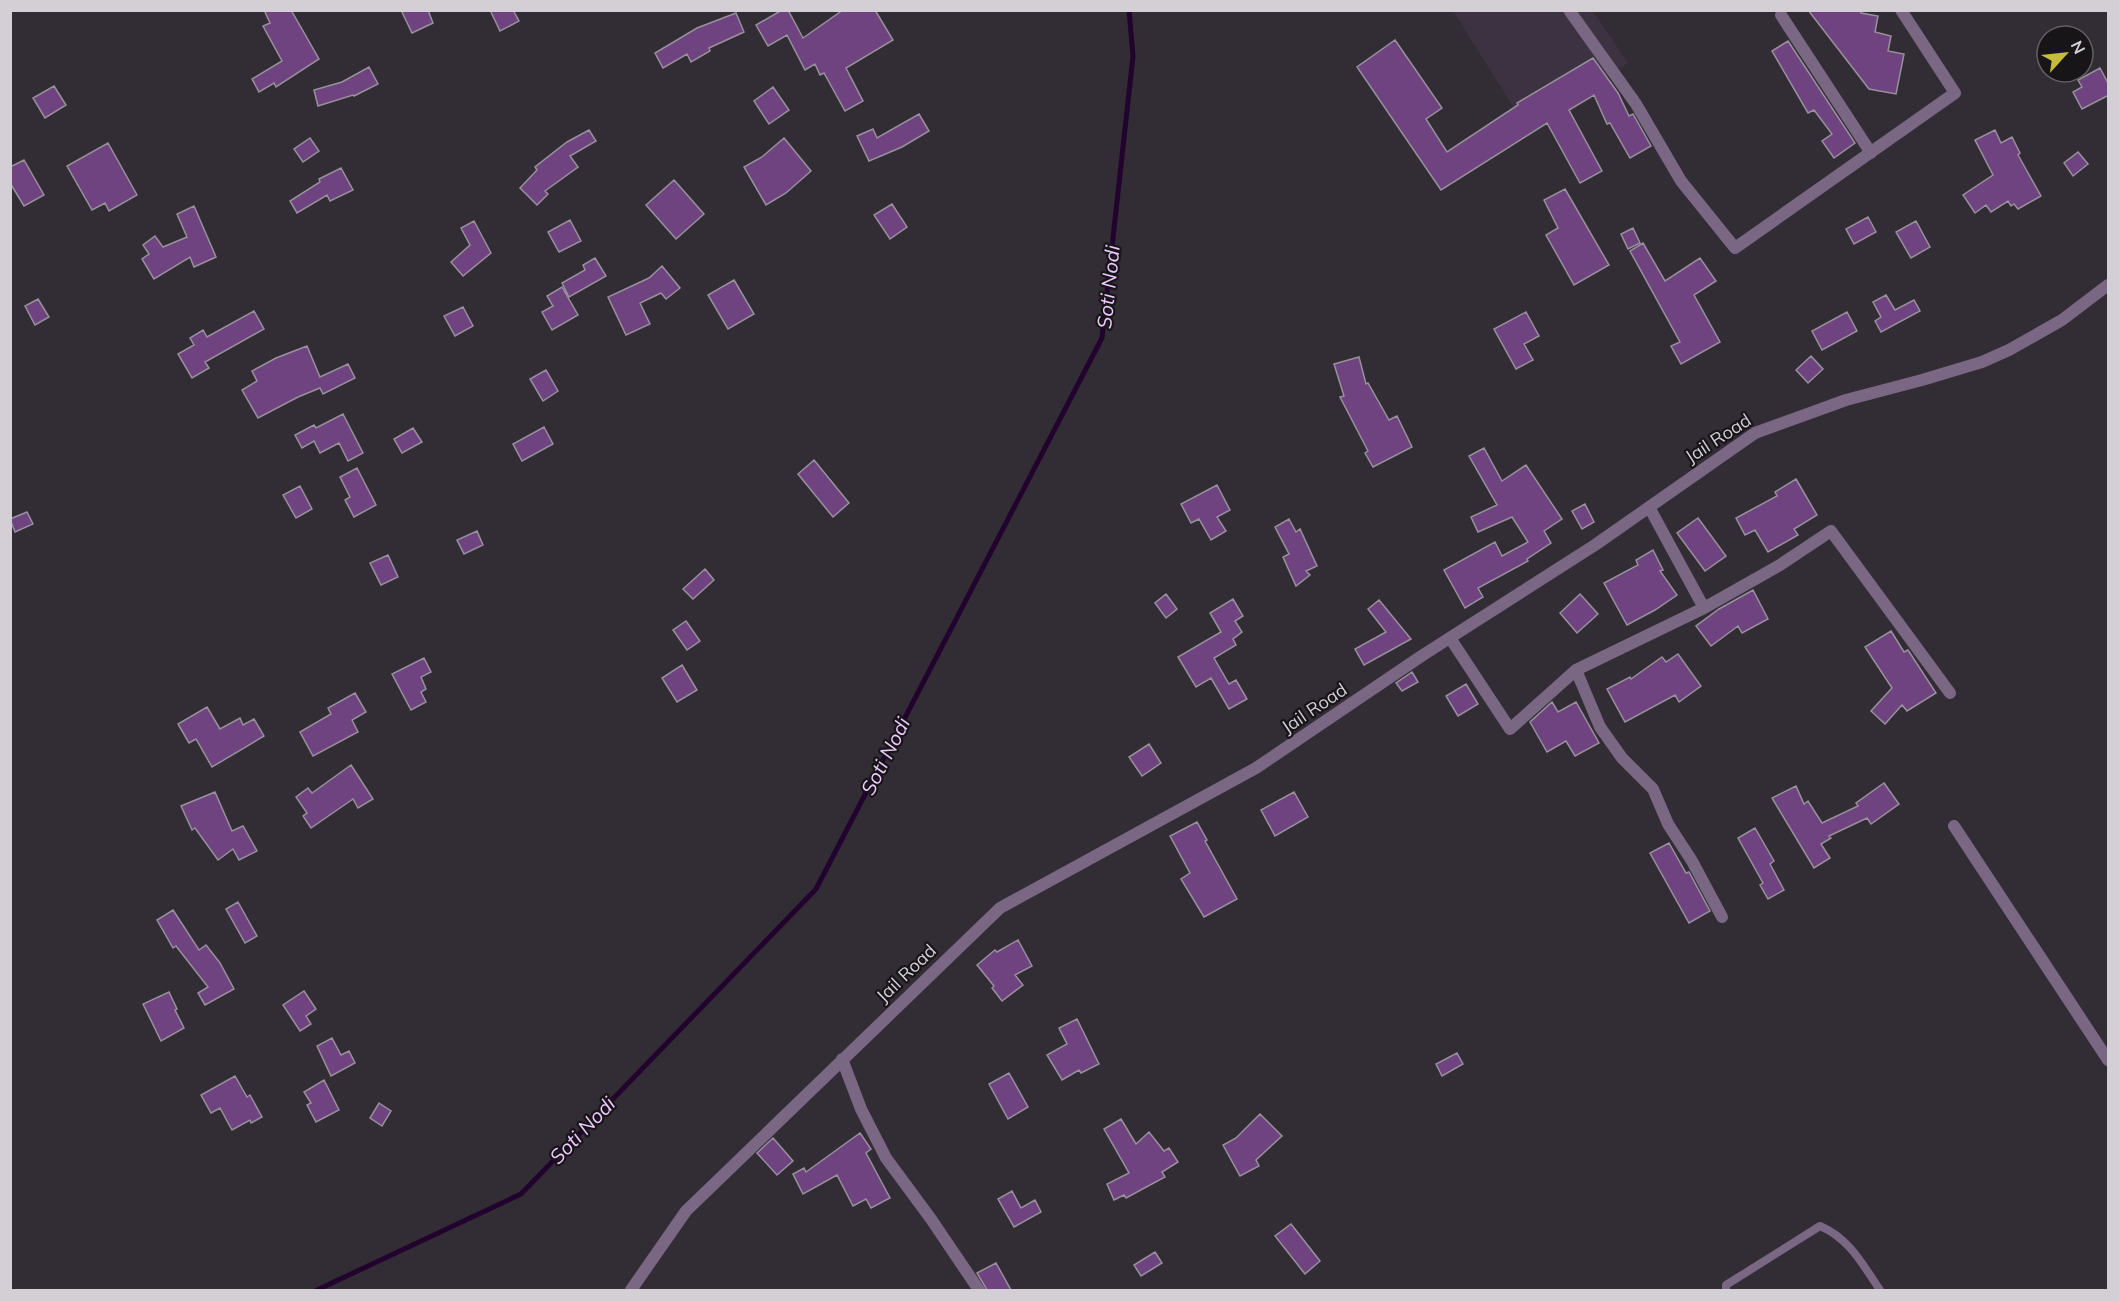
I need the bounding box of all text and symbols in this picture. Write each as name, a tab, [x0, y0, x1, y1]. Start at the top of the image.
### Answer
north arrow	[2035, 24, 2095, 84]
text: N	[2067, 37, 2090, 57]
water label: Soti Nodi	[1091, 244, 1125, 330]
street label: Jail Road	[1681, 408, 1755, 468]
street label: Jail Road	[1277, 678, 1351, 738]
water label: Soti Nodi	[855, 713, 915, 799]
street label: Jail Road	[871, 939, 941, 1007]
water label: Soti Nodi	[544, 1091, 620, 1169]

